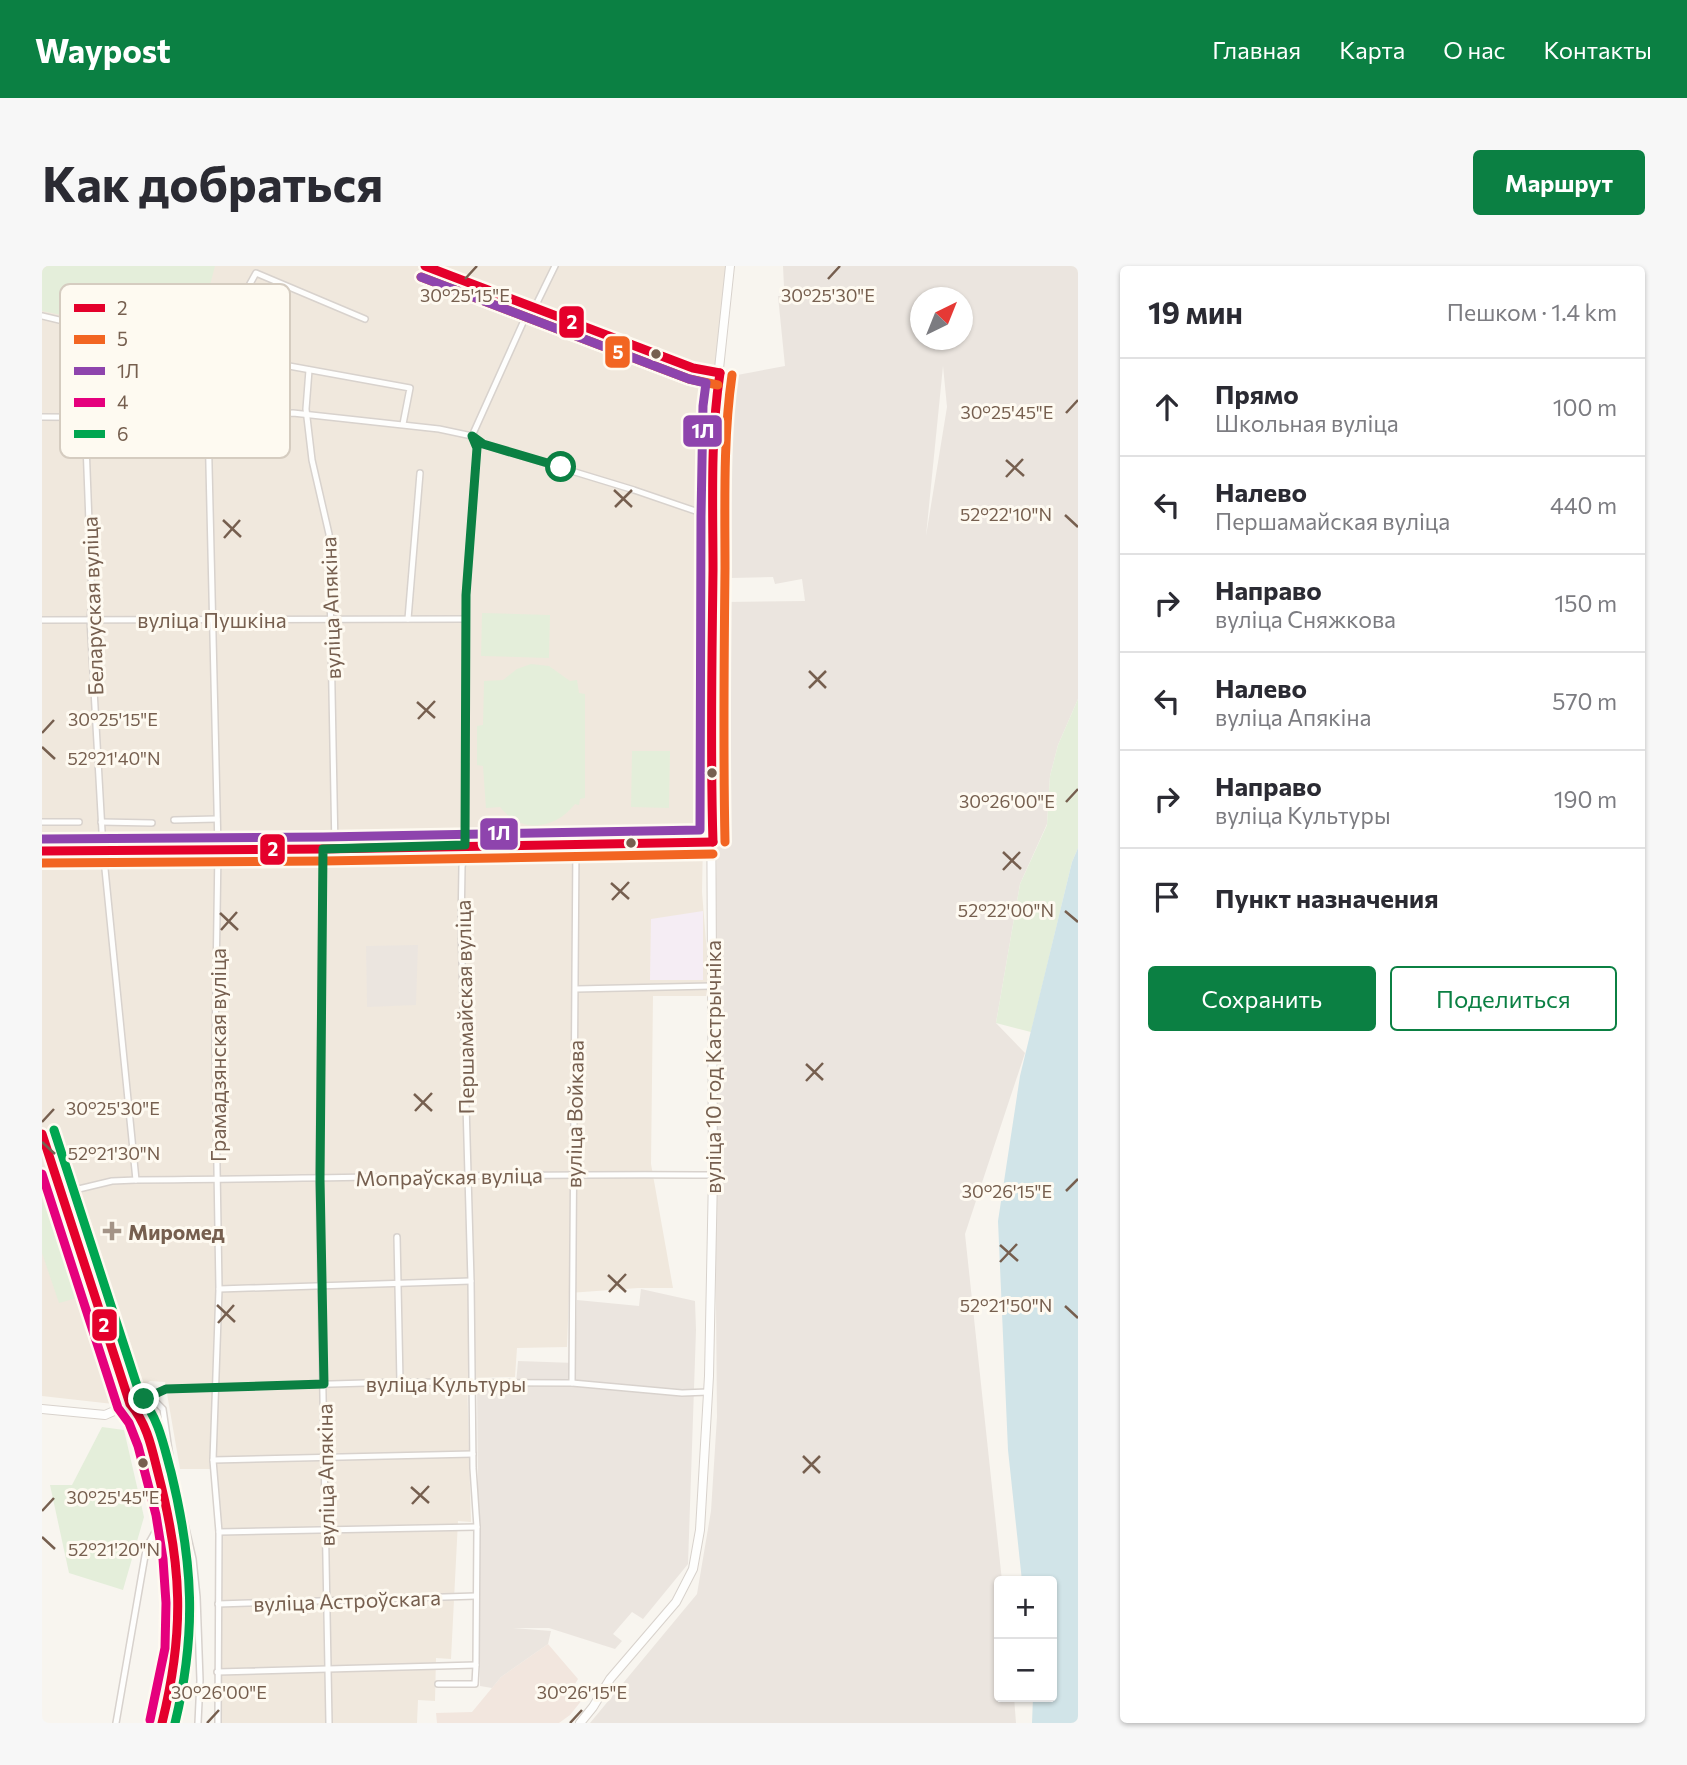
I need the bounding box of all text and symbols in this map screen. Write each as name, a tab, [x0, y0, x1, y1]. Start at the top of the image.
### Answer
text: Waypost	[35, 29, 171, 70]
text: Главная	[1212, 35, 1301, 64]
text: Карта	[1339, 35, 1405, 64]
text: О нас	[1443, 35, 1505, 64]
text: Контакты	[1543, 35, 1652, 64]
button: Маршрут	[1473, 150, 1645, 215]
text: Как добраться	[42, 152, 383, 212]
legend	[60, 284, 290, 458]
text: 30°25'15"E	[420, 284, 510, 306]
text: 30°25'30"E	[781, 284, 875, 306]
north arrow	[910, 287, 973, 350]
text: 19 мин	[1148, 293, 1243, 330]
text: 2	[117, 296, 128, 319]
text: Пешком · 1.4 km	[1447, 298, 1617, 326]
line badge: 2	[558, 305, 585, 339]
text: 2	[567, 310, 577, 333]
text: 5	[117, 327, 128, 350]
line badge: 5	[604, 335, 631, 369]
text: 5	[612, 340, 624, 363]
unlabelled marker	[649, 347, 663, 361]
text: 1Л	[117, 359, 139, 382]
text: Прямо	[1215, 378, 1299, 409]
icon: ahead	[1148, 388, 1186, 426]
text: 4	[117, 390, 128, 413]
text: 100 m	[1553, 393, 1617, 421]
text: 30°25'45"E	[961, 401, 1053, 423]
text: Школьная вуліца	[1215, 409, 1399, 437]
line badge: 1Л	[682, 414, 723, 448]
text: 1Л	[692, 419, 715, 442]
text: 6	[117, 422, 129, 445]
route start	[545, 451, 576, 482]
text: Налево	[1215, 476, 1307, 507]
icon: left	[1148, 486, 1186, 524]
text: 440 m	[1550, 491, 1617, 519]
text: 52°22'10"N	[960, 503, 1052, 525]
text: Першамайская вуліца	[1215, 507, 1450, 535]
street label: Беларуская вуліца	[76, 516, 108, 696]
street label: вуліца Апякіна	[315, 536, 345, 680]
text: Направо	[1215, 574, 1322, 605]
icon: right	[1148, 584, 1186, 622]
text: 150 m	[1554, 589, 1617, 617]
text: вуліца Сняжкова	[1215, 605, 1396, 633]
street label: вуліца Пушкіна	[137, 607, 287, 632]
text: Налево	[1215, 672, 1307, 703]
icon: left	[1148, 682, 1186, 720]
text: 570 m	[1552, 687, 1617, 715]
text: вуліца Апякіна	[1215, 703, 1371, 731]
text: 30°25'15"E	[68, 708, 158, 730]
text: 52°21'40"N	[67, 747, 161, 769]
unlabelled marker	[705, 766, 719, 780]
text: Направо	[1215, 770, 1322, 801]
icon: right	[1148, 780, 1186, 818]
text: 190 m	[1554, 785, 1617, 813]
text: 30°26'00"E	[959, 790, 1055, 812]
text: вуліца Культуры	[1215, 801, 1391, 829]
line badge: 1Л	[479, 817, 519, 851]
text: 1Л	[488, 821, 511, 844]
line badge: 2	[259, 833, 286, 866]
unlabelled marker	[624, 836, 638, 850]
text: 2	[268, 837, 278, 860]
icon: arrive	[1148, 878, 1186, 916]
text: Пункт назначения	[1215, 882, 1439, 913]
street label: Першамайская вуліца	[450, 899, 478, 1115]
text: 52°22'00"N	[958, 899, 1054, 921]
street label: вуліца 10 год Кастрычніка	[700, 940, 725, 1194]
street label: Грамадзянская вуліца	[205, 948, 230, 1162]
button: Сохранить	[1148, 966, 1376, 1031]
button: Поделиться	[1390, 966, 1617, 1031]
street label: вуліца Войкава	[560, 1040, 588, 1188]
text: 30°25'30"E	[66, 1097, 160, 1119]
text: 52°21'30"N	[68, 1142, 160, 1164]
street label: Мопраўская вуліца	[355, 1162, 543, 1190]
text: 30°26'15"E	[962, 1180, 1052, 1202]
place label: Миромед	[128, 1219, 225, 1244]
marker: Миромед	[102, 1221, 122, 1241]
text: 52°21'50"N	[960, 1294, 1052, 1316]
line badge: 2	[91, 1308, 118, 1342]
text: 2	[99, 1313, 109, 1336]
street label: вуліца Культуры	[366, 1371, 526, 1396]
route end	[128, 1383, 159, 1414]
street label: вуліца Апякіна	[311, 1403, 339, 1547]
unlabelled marker	[136, 1456, 150, 1470]
text: 30°25'45"E	[67, 1486, 159, 1508]
text: 52°21'20"N	[68, 1538, 160, 1560]
map controls	[994, 1576, 1057, 1702]
button: +	[994, 1576, 1057, 1639]
street label: вуліца Астроўскага	[253, 1584, 441, 1616]
button: −	[994, 1639, 1057, 1702]
text: 30°26'00"E	[171, 1681, 267, 1703]
text: 30°26'15"E	[537, 1681, 627, 1703]

